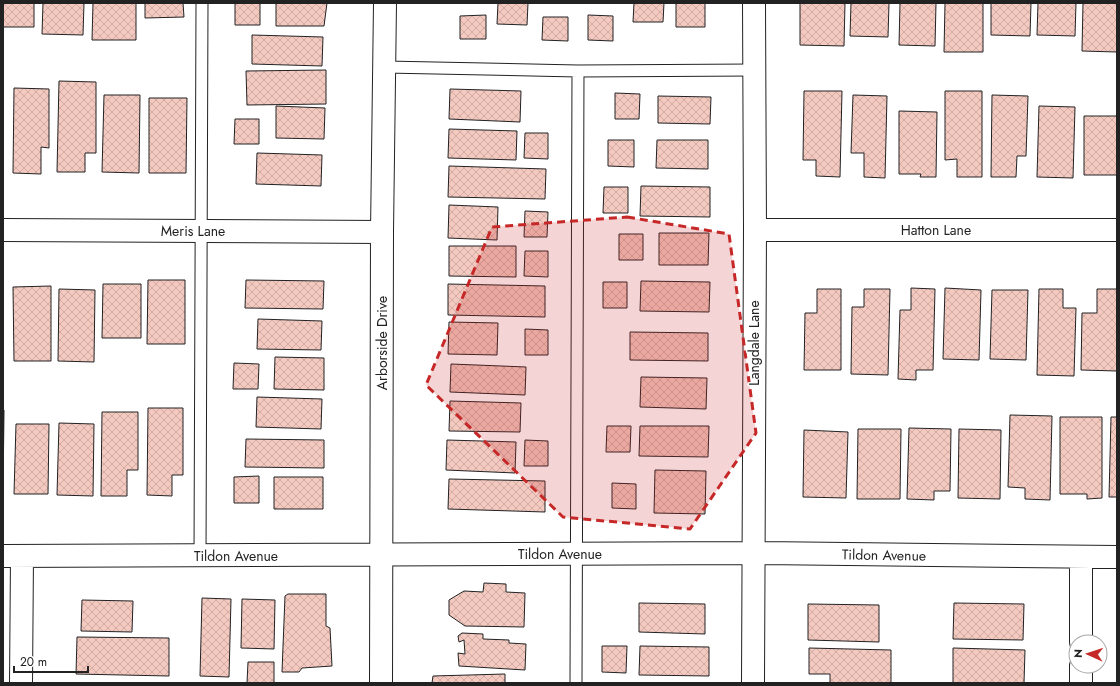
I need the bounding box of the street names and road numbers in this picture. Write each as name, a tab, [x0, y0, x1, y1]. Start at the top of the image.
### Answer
street label: Hatton Lane	[901, 220, 971, 240]
street label: Meris Lane	[161, 221, 225, 241]
street label: Arborside Drive	[372, 296, 392, 390]
street label: Langdale Lane	[744, 300, 764, 386]
street label: Tildon Avenue	[518, 544, 602, 564]
street label: Tildon Avenue	[842, 544, 926, 566]
street label: Tildon Avenue	[194, 546, 278, 566]

